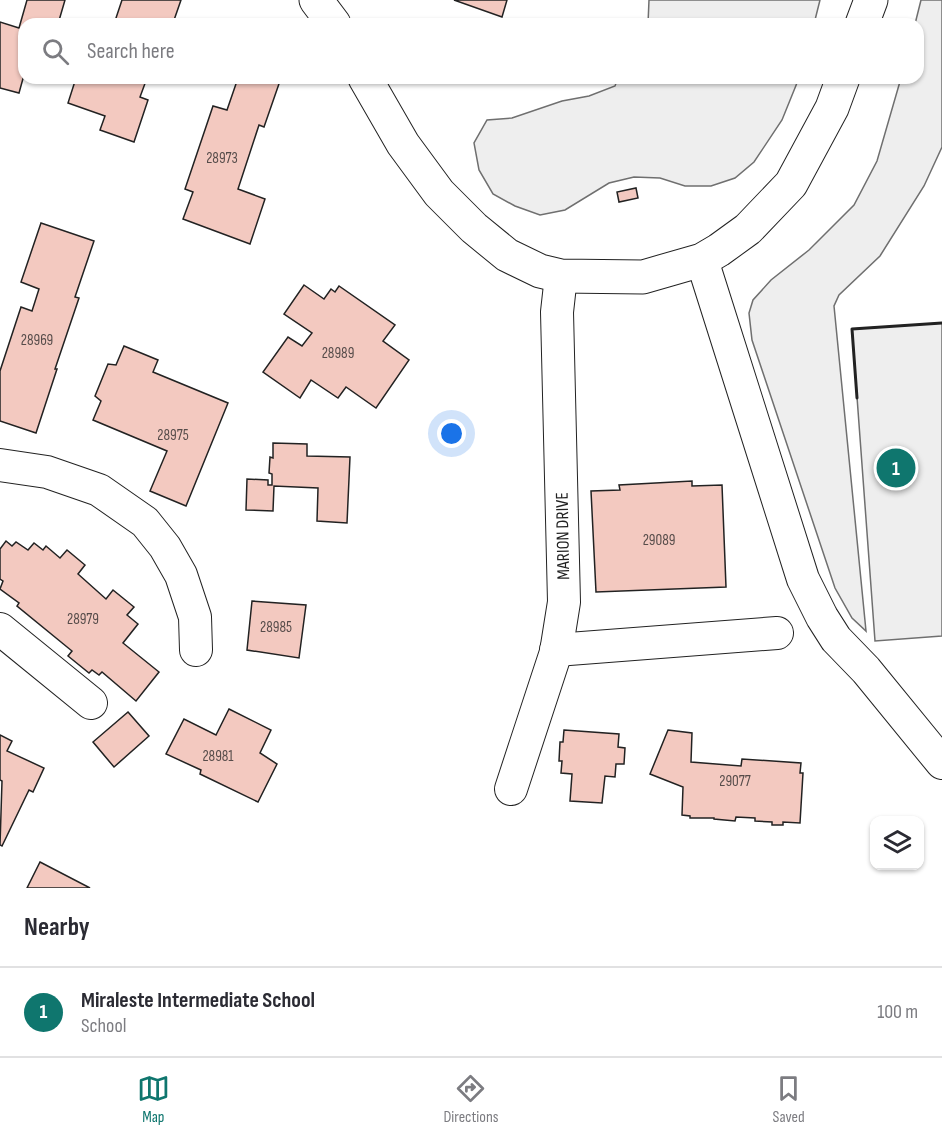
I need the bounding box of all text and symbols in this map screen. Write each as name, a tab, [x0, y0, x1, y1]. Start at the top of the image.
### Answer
search box	[18, 18, 924, 84]
icon: search	[39, 35, 72, 68]
text: Search here	[87, 38, 174, 65]
house number: 28973	[206, 149, 238, 168]
house number: 28969	[21, 331, 53, 350]
house number: 28989	[322, 344, 354, 363]
your location	[437, 419, 466, 448]
house number: 28975	[157, 426, 189, 445]
pin: 1	[876, 446, 916, 490]
street label: MARION DRIVE	[552, 492, 574, 580]
house number: 29089	[643, 531, 675, 550]
house number: 28979	[67, 610, 99, 629]
house number: 28985	[260, 618, 292, 637]
house number: 28981	[202, 747, 234, 766]
house number: 29077	[719, 772, 751, 791]
map controls	[870, 816, 924, 870]
button: layers	[870, 816, 924, 870]
text: Nearby	[24, 912, 90, 943]
text: Miraleste Intermediate School	[81, 987, 315, 1014]
text: 1	[40, 1000, 47, 1024]
text: 100 m	[877, 1000, 918, 1024]
text: School	[81, 1014, 126, 1038]
tab: Map	[137, 1072, 170, 1127]
tab: Directions	[443, 1072, 499, 1127]
tab: Saved	[772, 1072, 805, 1127]

